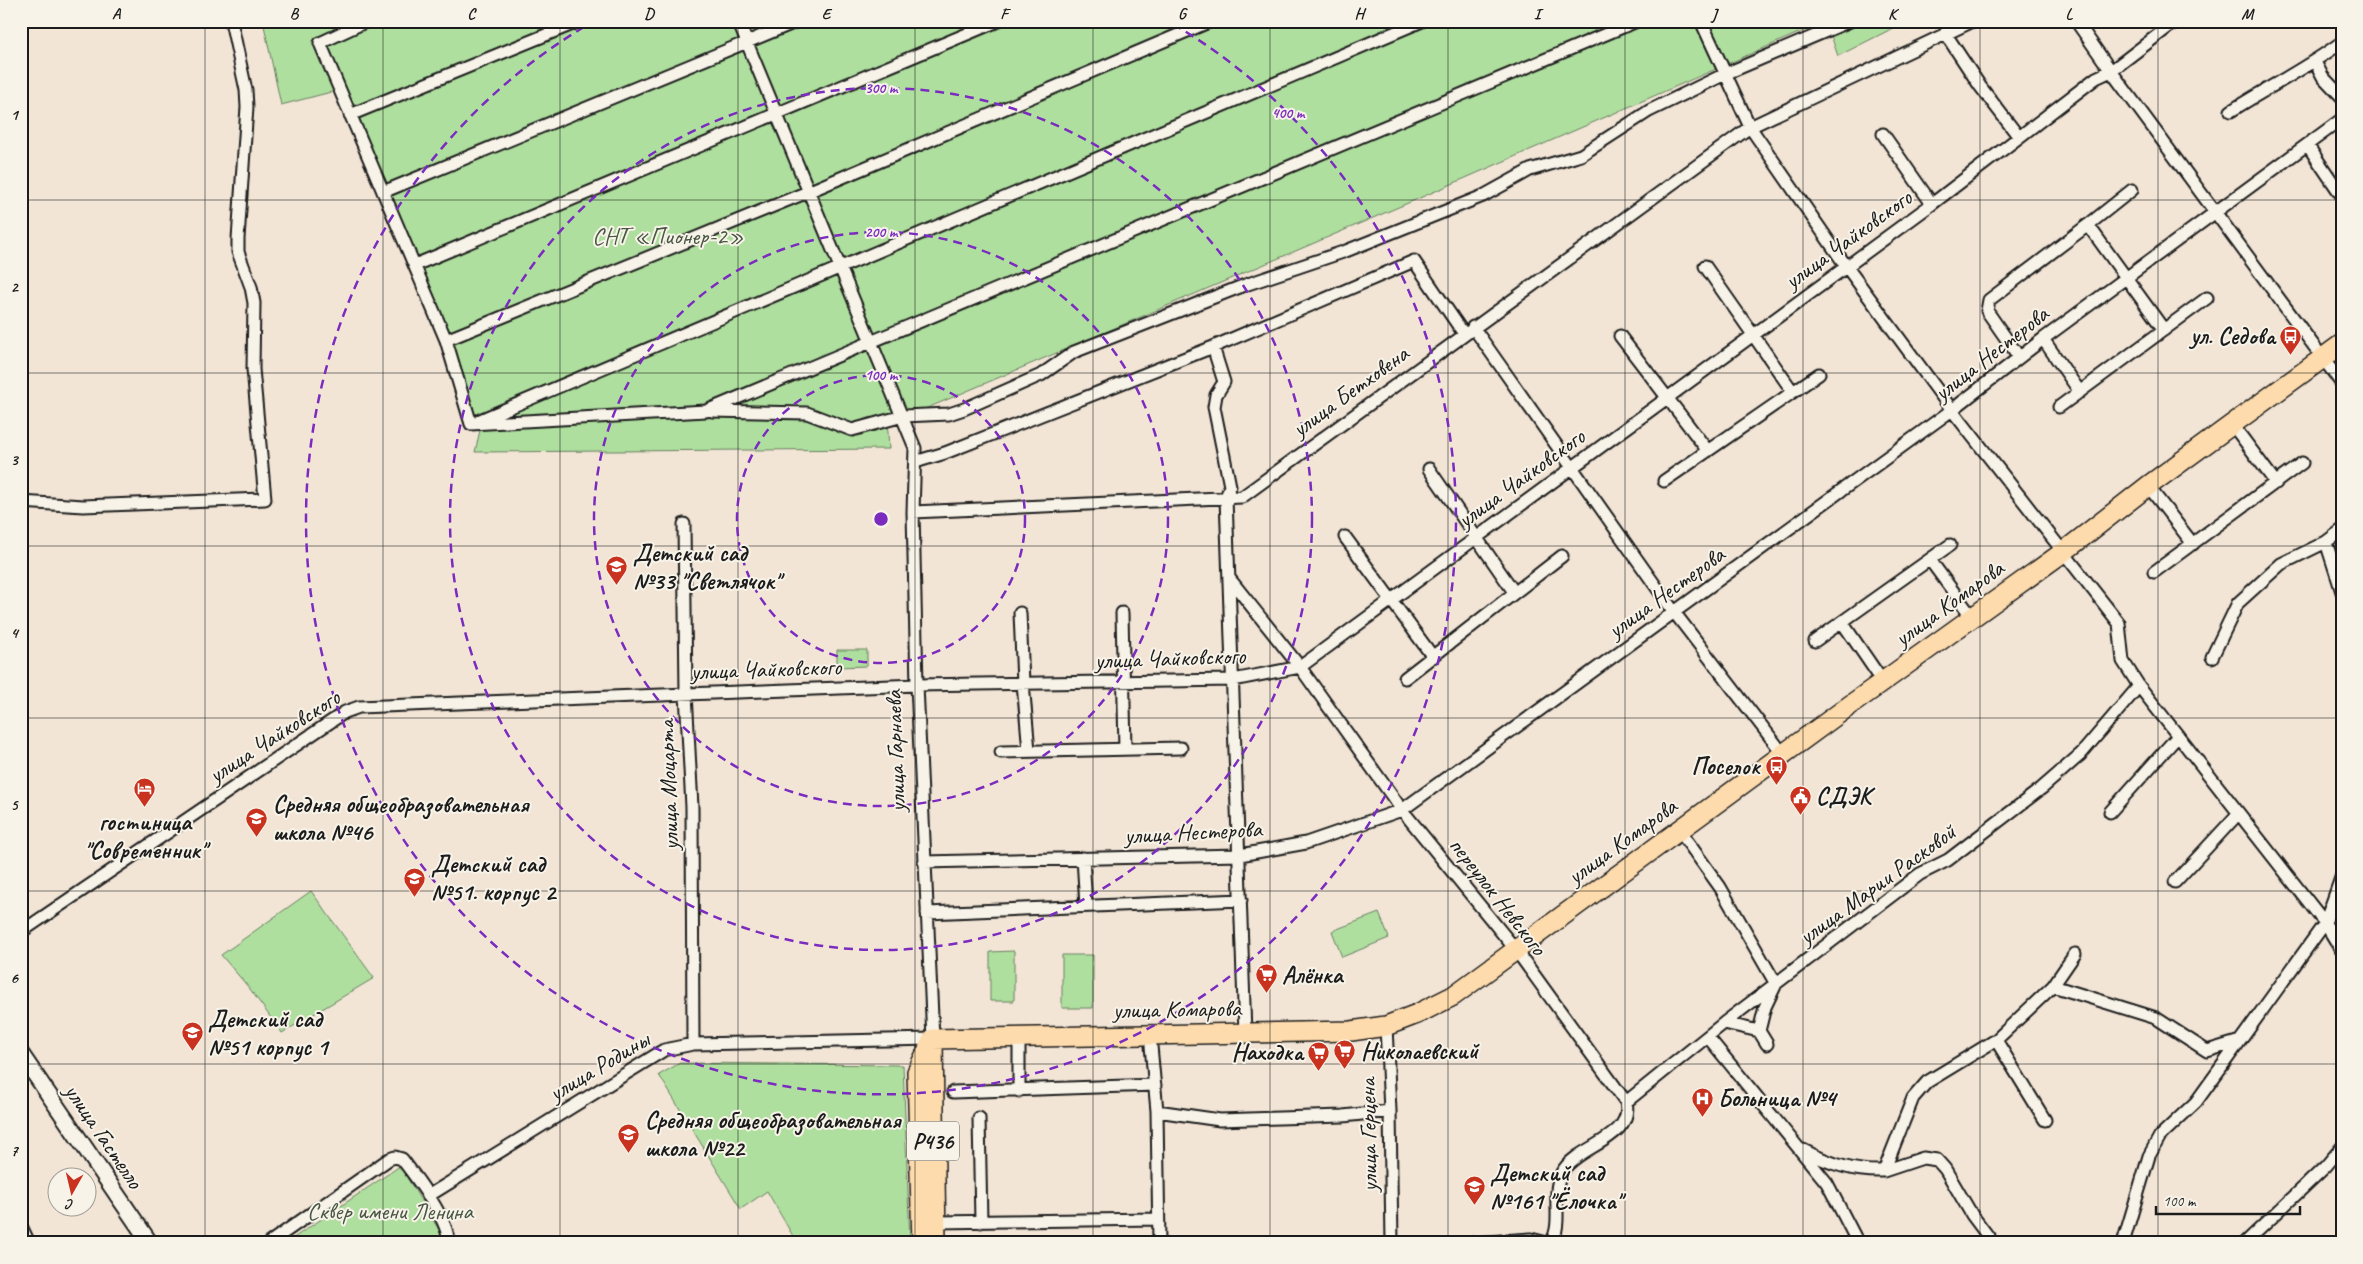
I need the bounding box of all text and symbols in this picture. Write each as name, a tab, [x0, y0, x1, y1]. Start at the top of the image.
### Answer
text: A	[112, 4, 122, 24]
text: B	[290, 4, 300, 24]
text: C	[467, 4, 477, 24]
text: D	[644, 4, 655, 24]
text: E	[822, 4, 833, 24]
text: F	[1000, 4, 1011, 24]
text: G	[1178, 4, 1188, 24]
text: H	[1354, 4, 1366, 24]
text: I	[1534, 4, 1544, 24]
text: J	[1710, 4, 1719, 24]
text: K	[1888, 4, 1900, 24]
text: L	[2066, 4, 2074, 24]
text: M	[2241, 4, 2255, 24]
text: 300 m	[865, 79, 899, 98]
text: 400 m	[1272, 104, 1306, 123]
text: 1	[10, 105, 19, 125]
street label: улица Чайковского	[1777, 182, 1919, 297]
park label: СНТ «Пионер-2»	[592, 221, 744, 251]
text: 200 m	[865, 223, 899, 242]
text: 2	[10, 277, 19, 297]
street label: улица Нестерова	[1926, 298, 2056, 408]
place label: ул. Седова	[2188, 321, 2277, 351]
bus stop icon: ул. Седова	[2279, 324, 2303, 355]
street label: улица Бетховена	[1284, 338, 1416, 445]
text: 100 m	[865, 366, 899, 385]
street label: улица Чайковского	[1450, 421, 1592, 536]
text: 3	[10, 450, 19, 470]
centre of rings	[872, 510, 890, 528]
place label: Детский сад №33 "Светлячок"	[633, 538, 785, 596]
street label: улица Нестерова	[1600, 539, 1732, 646]
street label: улица Комарова	[1887, 552, 2011, 654]
school or university icon: Детский сад №33 "Светлячок"	[605, 555, 629, 586]
text: 4	[10, 623, 19, 643]
street label: улица Чайковского	[1092, 640, 1247, 676]
street label: улица Чайковского	[688, 651, 843, 687]
street label: улица Чайковского	[201, 682, 347, 791]
street label: улица Гарнаева	[878, 688, 912, 814]
street label: улица Моцарта	[651, 717, 685, 853]
place label: Поселок	[1691, 751, 1762, 781]
bus stop icon: Поселок	[1764, 754, 1788, 785]
hotel icon: гостиница "Современник"	[133, 776, 157, 807]
place label: СДЭК	[1816, 781, 1876, 811]
public building icon: СДЭК	[1788, 784, 1812, 815]
place label: Средняя общеобразовательная школа №46	[273, 789, 530, 847]
street label: улица Комарова	[1560, 790, 1684, 892]
text: 5	[11, 795, 20, 815]
school or university icon: Средняя общеобразовательная школа №46	[245, 806, 269, 837]
place label: гостиница "Современник"	[84, 807, 211, 865]
street label: улица Нестерова	[1122, 813, 1264, 851]
street label: улица Марии Расковой	[1791, 816, 1963, 952]
street label: переулок Невского	[1442, 831, 1554, 962]
place label: Детский сад №51. корпус 2	[431, 849, 558, 907]
school or university icon: Детский сад №51. корпус 2	[403, 866, 427, 897]
place label: Алёнка	[1282, 960, 1345, 990]
supermarket icon: Алёнка	[1254, 963, 1278, 994]
text: 6	[10, 968, 19, 988]
street label: улица Комарова	[1111, 993, 1243, 1025]
place label: Детский сад №51 корпус 1	[208, 1004, 331, 1062]
school or university icon: Детский сад №51 корпус 1	[180, 1021, 204, 1052]
street label: улица Родины	[542, 1023, 657, 1109]
place label: Николаевский	[1361, 1036, 1480, 1066]
place label: Находка	[1232, 1037, 1305, 1067]
supermarket icon: Николаевский	[1333, 1039, 1357, 1070]
supermarket icon: Находка	[1307, 1040, 1331, 1071]
street label: улица Гастелло	[57, 1076, 151, 1196]
street label: улица Герцена	[1352, 1076, 1384, 1194]
place label: Больница №4	[1718, 1083, 1839, 1113]
hospital icon: Больница №4	[1690, 1086, 1714, 1117]
place label: Средняя общеобразовательная школа №22	[645, 1105, 902, 1163]
school or university icon: Средняя общеобразовательная школа №22	[617, 1122, 641, 1153]
road number: P436	[907, 1122, 959, 1160]
text: 7	[10, 1141, 19, 1161]
place label: Детский сад №161 "Ёлочка"	[1490, 1158, 1627, 1216]
north arrow	[48, 1166, 98, 1216]
school or university icon: Детский сад №161 "Ёлочка"	[1462, 1175, 1486, 1206]
scale bar	[2156, 1184, 2299, 1216]
text: 100 m	[2163, 1192, 2197, 1211]
text: С	[64, 1195, 75, 1213]
park label: Сквер имени Ленина	[307, 1196, 475, 1226]

